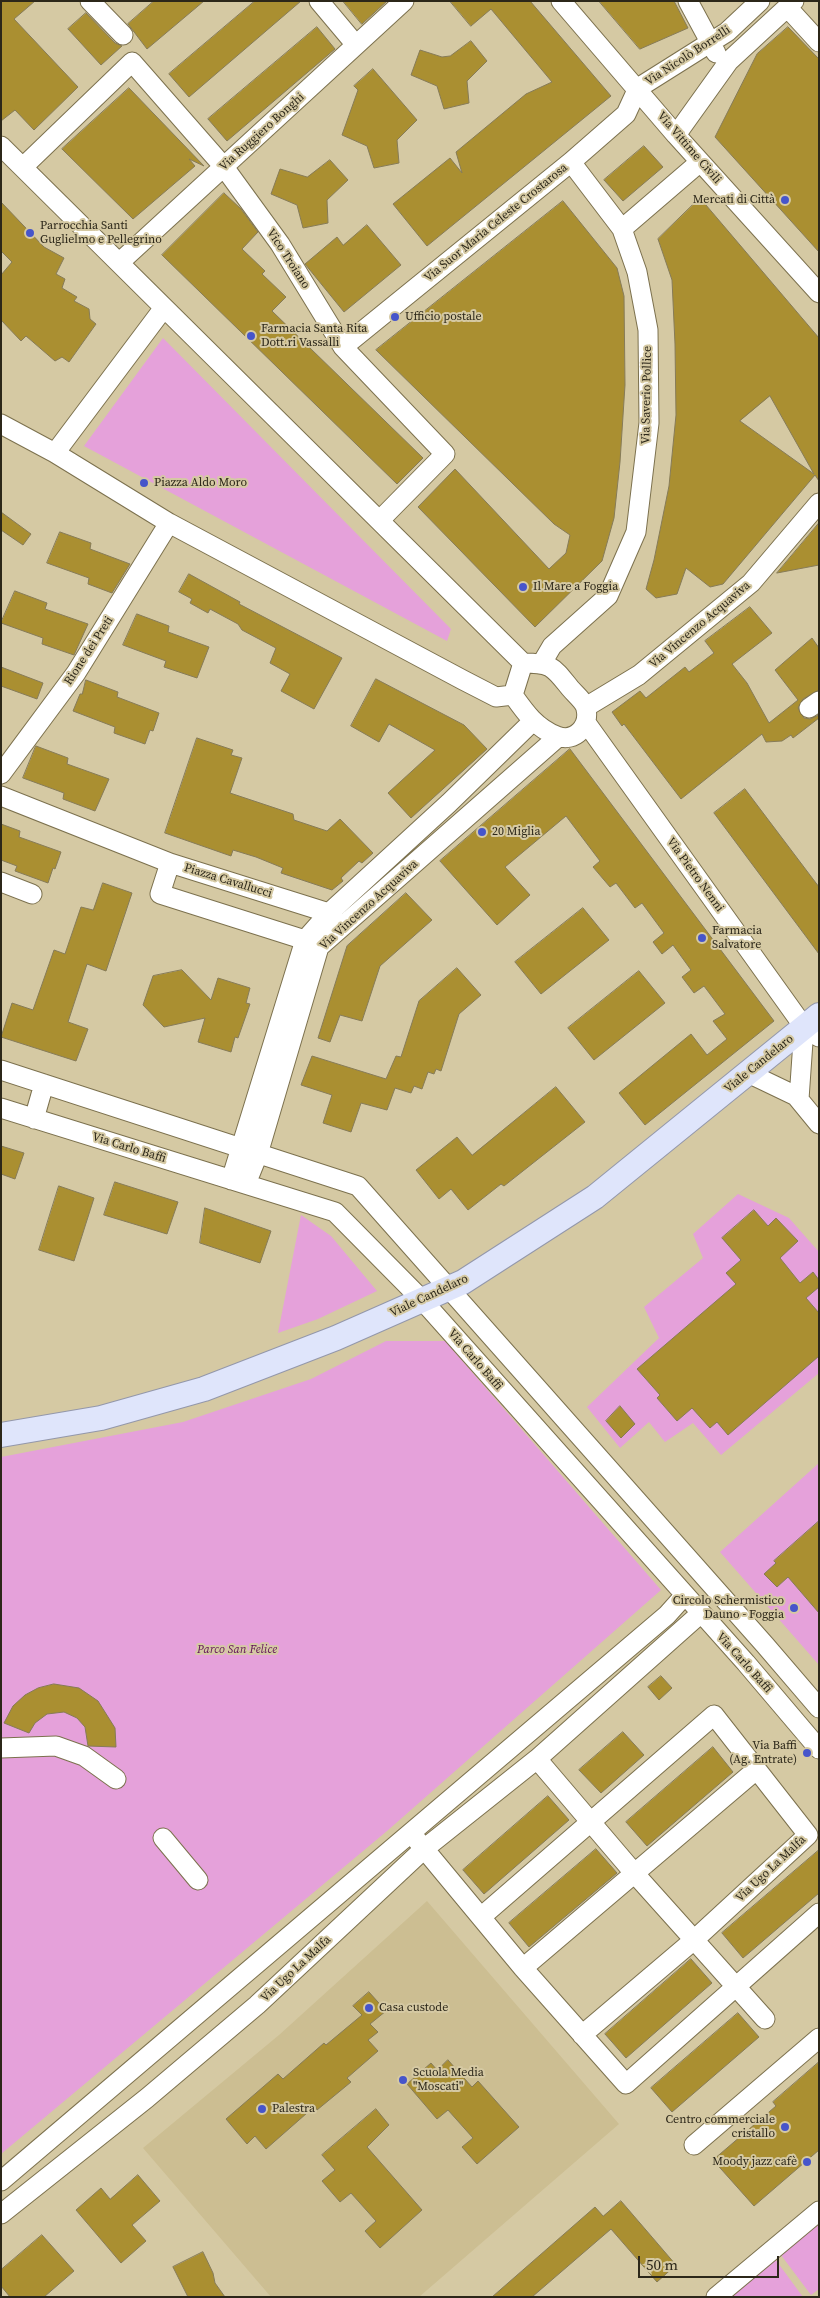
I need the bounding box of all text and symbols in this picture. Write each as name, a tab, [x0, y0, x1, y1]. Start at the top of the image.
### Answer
street label: Via Nicolò Borrelli	[643, 23, 733, 89]
street label: Via Ruggiero Bonghi	[217, 90, 307, 174]
street label: Via Vittime Civili	[654, 109, 724, 187]
street label: Via Suor Maria Celeste Crostarosa	[421, 161, 571, 285]
place label: Mercati di Città	[693, 193, 775, 207]
marker: Mercati di Città	[779, 194, 791, 206]
place label: Parrocchia Santi Guglielmo e Pellegrino	[40, 219, 162, 247]
street label: Vico Troiano	[263, 226, 313, 292]
marker: Parrocchia Santi Guglielmo e Pellegrino	[24, 227, 36, 239]
place label: Ufficio postale	[405, 310, 482, 324]
marker: Ufficio postale	[389, 311, 401, 323]
place label: Farmacia Santa Rita Dott.ri Vassalli	[261, 322, 367, 350]
marker: Farmacia Santa Rita Dott.ri Vassalli	[245, 330, 257, 342]
street label: Via Saverio Pollice	[639, 346, 655, 444]
place label: Piazza Aldo Moro	[154, 476, 247, 490]
marker: Piazza Aldo Moro	[138, 477, 150, 489]
street label: Via Vincenzo Acquaviva	[647, 579, 753, 671]
place label: Il Mare a Foggia	[533, 580, 618, 594]
marker: Il Mare a Foggia	[517, 581, 529, 593]
street label: Rione dei Preti	[61, 614, 117, 688]
place label: 20 Miglia	[492, 825, 541, 839]
marker: 20 Miglia	[476, 826, 488, 838]
street label: Via Pietro Nenni	[663, 835, 727, 915]
street label: Via Vincenzo Acquaviva	[317, 857, 421, 953]
street label: Piazza Cavallucci	[182, 861, 274, 901]
place label: Farmacia Salvatore	[712, 924, 762, 952]
marker: Farmacia Salvatore	[696, 932, 708, 944]
street label: Viale Candelaro	[722, 1032, 796, 1096]
street label: Via Carlo Baffi	[90, 1130, 168, 1166]
street label: Viale Candelaro	[388, 1272, 470, 1320]
street label: Via Carlo Baffi	[445, 1326, 505, 1394]
place label: Circolo Schermistico Dauno - Foggia	[673, 1594, 784, 1622]
marker: Circolo Schermistico Dauno - Foggia	[788, 1602, 800, 1614]
street label: Via Carlo Baffi	[713, 1630, 775, 1696]
park label: Parco San Felice	[197, 1643, 277, 1657]
place label: Via Baffi (Ag. Entrate)	[729, 1739, 797, 1767]
marker: Via Baffi (Ag. Entrate)	[801, 1747, 813, 1759]
street label: Via Ugo La Malfa	[733, 1833, 809, 1905]
street label: Via Ugo La Malfa	[258, 1933, 334, 2005]
place label: Casa custode	[379, 2001, 448, 2015]
marker: Casa custode	[363, 2002, 375, 2014]
place label: Scuola Media "Moscati"	[413, 2066, 484, 2094]
marker: Scuola Media "Moscati"	[397, 2074, 409, 2086]
place label: Palestra	[272, 2102, 315, 2116]
marker: Palestra	[256, 2103, 268, 2115]
place label: Centro commerciale cristallo	[665, 2113, 775, 2141]
marker: Centro commerciale cristallo	[779, 2121, 791, 2133]
place label: Moody jazz cafè	[712, 2155, 797, 2169]
marker: Moody jazz cafè	[801, 2156, 813, 2168]
scale bar	[640, 2246, 781, 2278]
text: 50 m	[646, 2254, 678, 2275]

